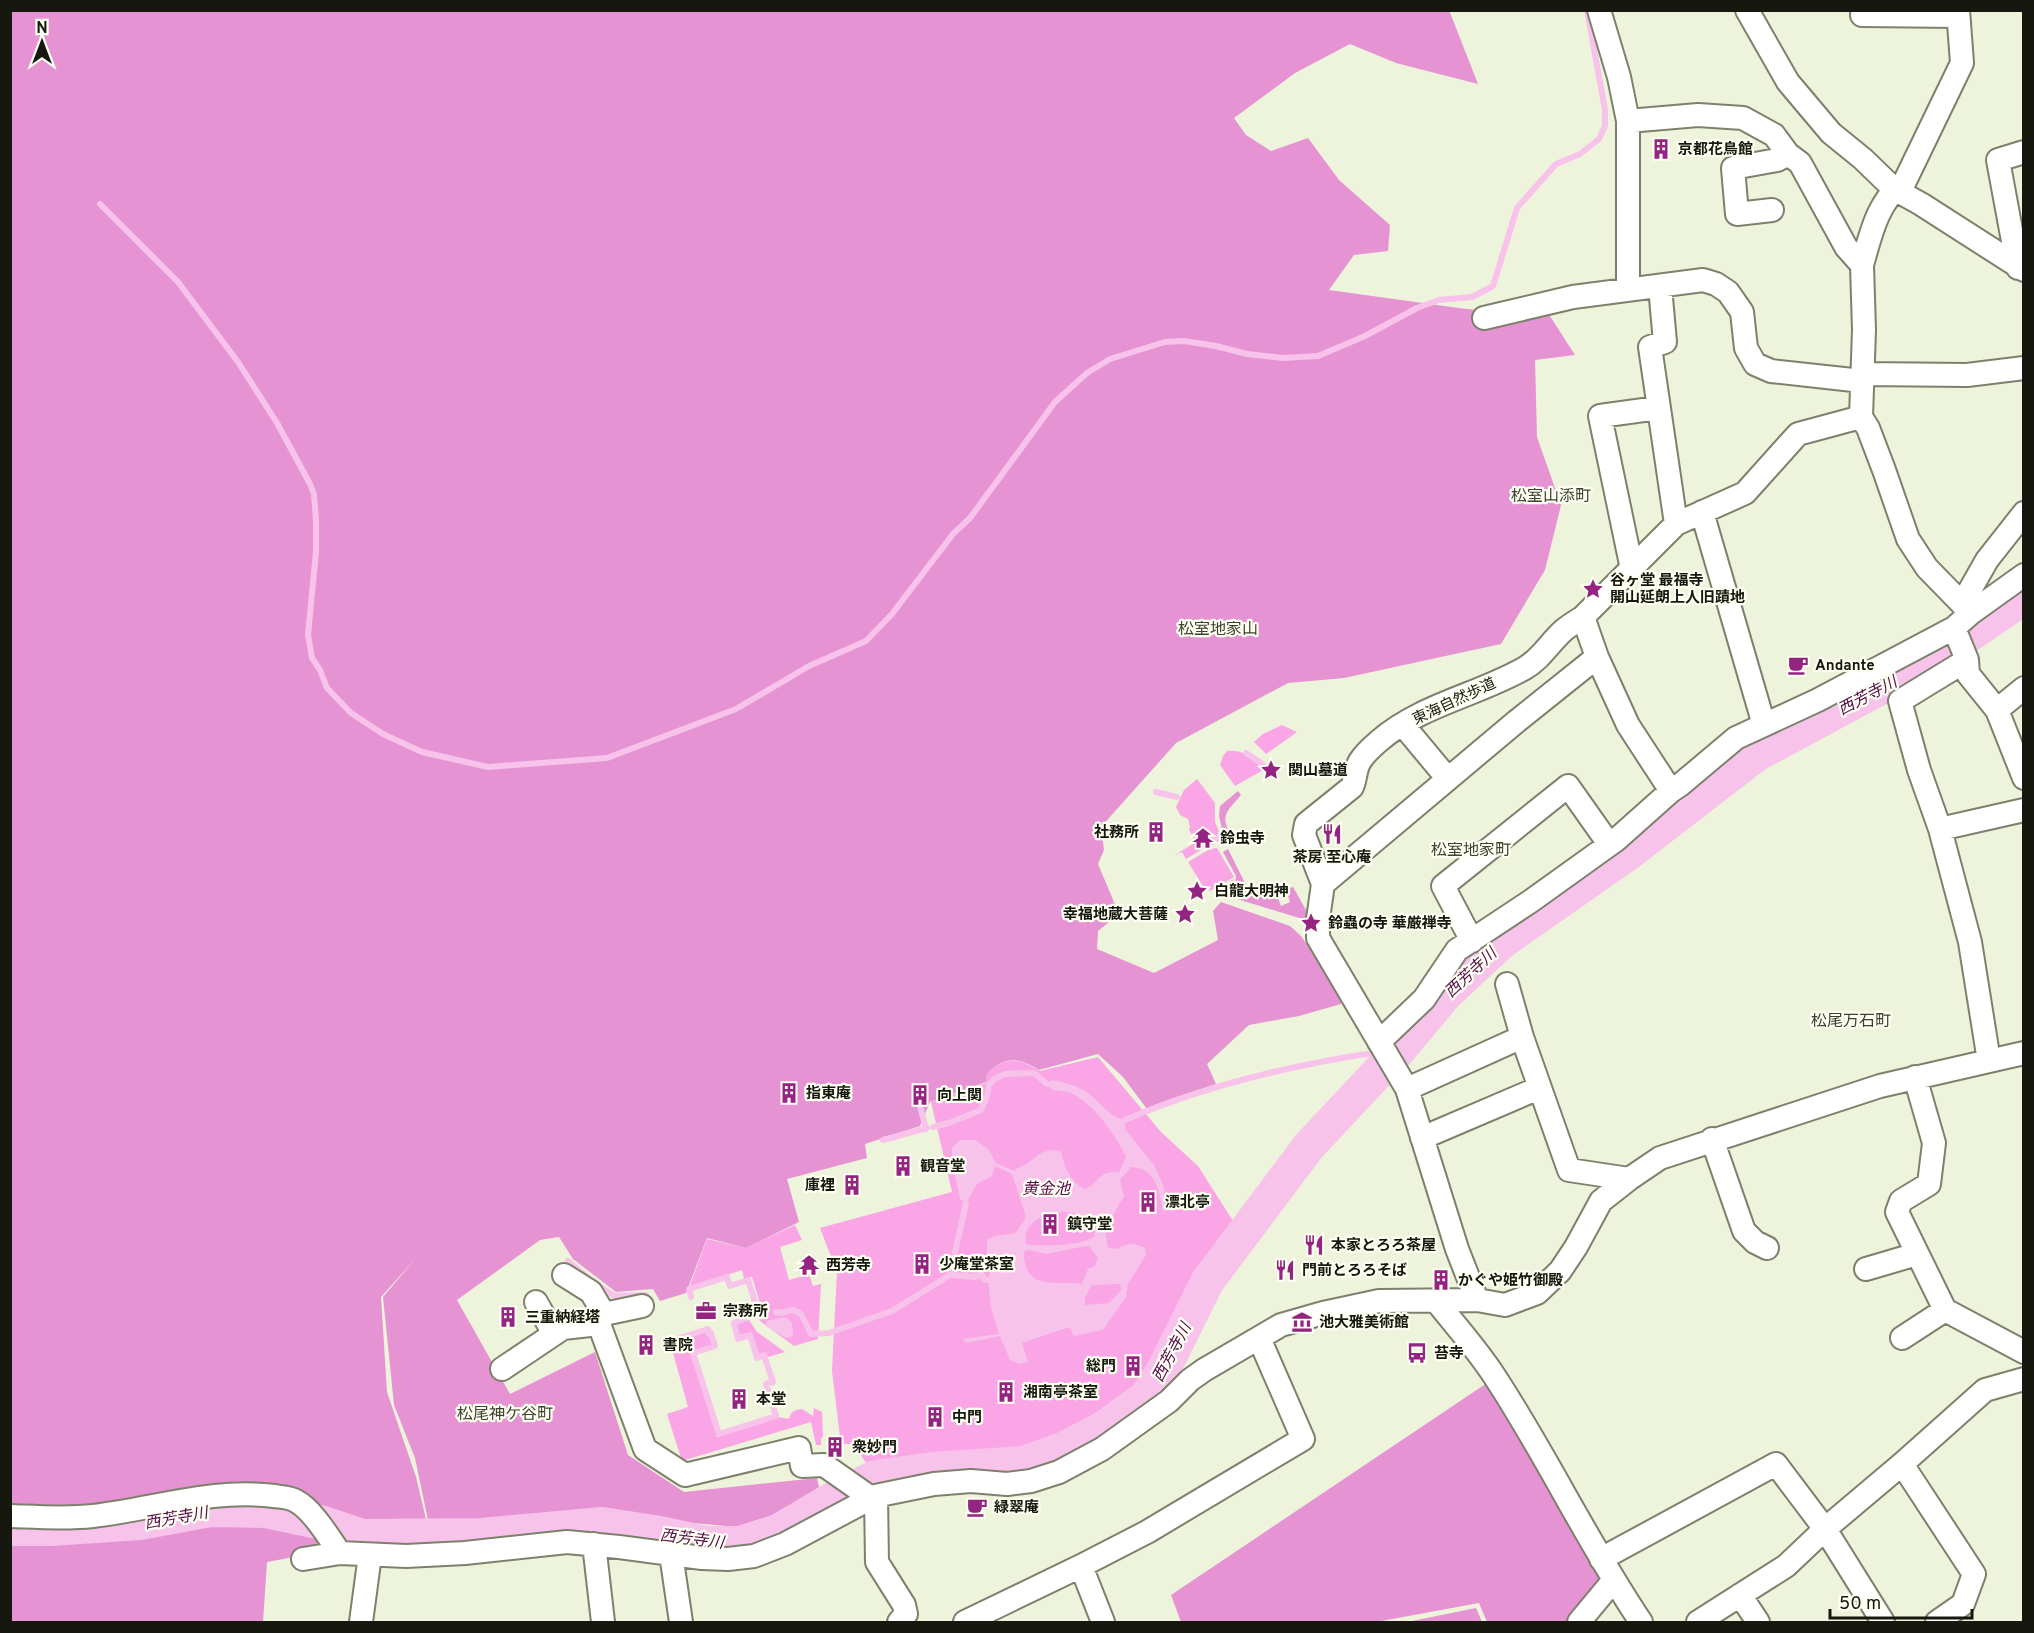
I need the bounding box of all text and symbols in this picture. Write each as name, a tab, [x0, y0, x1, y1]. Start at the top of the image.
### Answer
north arrow	[12, 12, 72, 72]
text: N	[36, 19, 48, 39]
building icon: 京都花鳥館	[1649, 137, 1673, 161]
place label: 京都花鳥館	[1678, 140, 1753, 160]
district label: 松室山添町	[1511, 487, 1591, 507]
place label: 谷ヶ堂 最福寺 開山延朗上人旧蹟地	[1610, 572, 1745, 608]
place icon: 谷ヶ堂 最福寺 開山延朗上人旧蹟地	[1581, 577, 1605, 601]
district label: 松室地家山	[1178, 620, 1258, 640]
cafe icon: Andante	[1786, 653, 1810, 677]
place label: Andante	[1815, 657, 1875, 676]
water label: 西芳寺川	[1835, 672, 1903, 721]
street label: 東海自然歩道	[1409, 674, 1499, 730]
place icon: 関山墓道	[1259, 758, 1283, 782]
place label: 関山墓道	[1288, 762, 1348, 781]
building icon: 社務所	[1144, 820, 1168, 844]
restaurant icon: 茶房 至心庵	[1320, 822, 1344, 846]
place label: 社務所	[1094, 823, 1139, 843]
temple icon: 鈴虫寺	[1191, 826, 1215, 850]
place label: 鈴虫寺	[1220, 830, 1265, 849]
district label: 松室地家町	[1431, 841, 1511, 861]
place label: 茶房 至心庵	[1293, 849, 1371, 868]
place icon: 白龍大明神	[1185, 879, 1209, 903]
place label: 白龍大明神	[1214, 882, 1289, 902]
place icon: 幸福地蔵大菩薩	[1173, 902, 1197, 926]
place label: 幸福地蔵大菩薩	[1063, 906, 1168, 925]
place icon: 鈴蟲の寺 華厳禅寺	[1299, 911, 1323, 935]
place label: 鈴蟲の寺 華厳禅寺	[1328, 915, 1452, 934]
water label: 西芳寺川	[1441, 943, 1503, 1003]
district label: 松尾万石町	[1811, 1012, 1891, 1032]
building icon: 指東庵	[777, 1081, 801, 1105]
building icon: 向上関	[908, 1083, 932, 1107]
place label: 指東庵	[806, 1084, 851, 1104]
place label: 向上関	[937, 1087, 982, 1106]
building icon: 観音堂	[891, 1154, 915, 1178]
place label: 観音堂	[920, 1158, 965, 1177]
building icon: 庫裡	[840, 1173, 864, 1197]
place label: 庫裡	[805, 1177, 835, 1196]
water label: 黄金池	[1022, 1180, 1072, 1200]
building icon: 漂北亭	[1136, 1190, 1160, 1214]
place label: 漂北亭	[1165, 1194, 1210, 1213]
building icon: 鎮守堂	[1038, 1212, 1062, 1236]
place label: 鎮守堂	[1067, 1216, 1112, 1235]
restaurant icon: 本家とろろ茶屋	[1302, 1233, 1326, 1257]
place label: 本家とろろ茶屋	[1331, 1237, 1436, 1256]
building icon: 少庵堂茶室	[910, 1252, 934, 1276]
temple icon: 西芳寺	[797, 1253, 821, 1277]
place label: 少庵堂茶室	[939, 1256, 1014, 1275]
place label: 西芳寺	[826, 1257, 871, 1276]
restaurant icon: 門前とろろそば	[1273, 1258, 1297, 1282]
place label: 門前とろろそば	[1302, 1261, 1407, 1281]
building icon: かぐや姫竹御殿	[1429, 1268, 1453, 1292]
place label: かぐや姫竹御殿	[1458, 1272, 1563, 1291]
office icon: 宗務所	[694, 1299, 718, 1323]
place label: 宗務所	[723, 1303, 768, 1322]
building icon: 三重納経塔	[496, 1305, 520, 1329]
place label: 三重納経塔	[525, 1309, 600, 1328]
museum icon: 池大雅美術館	[1290, 1310, 1314, 1334]
place label: 池大雅美術館	[1319, 1314, 1409, 1333]
water label: 西芳寺川	[1149, 1318, 1198, 1386]
building icon: 書院	[634, 1333, 658, 1357]
place label: 書院	[663, 1337, 693, 1356]
bus stop icon: 苔寺	[1405, 1341, 1429, 1365]
place label: 苔寺	[1434, 1345, 1464, 1364]
building icon: 総門	[1121, 1354, 1145, 1378]
place label: 総門	[1086, 1357, 1116, 1377]
building icon: 湘南亭茶室	[994, 1380, 1018, 1404]
place label: 湘南亭茶室	[1023, 1384, 1098, 1403]
building icon: 本堂	[727, 1387, 751, 1411]
place label: 本堂	[756, 1391, 786, 1410]
district label: 松尾神ケ谷町	[457, 1405, 553, 1425]
building icon: 中門	[923, 1405, 947, 1429]
place label: 中門	[952, 1409, 982, 1428]
building icon: 衆妙門	[823, 1435, 847, 1459]
place label: 衆妙門	[852, 1438, 897, 1458]
cafe icon: 緑翠庵	[965, 1495, 989, 1519]
place label: 緑翠庵	[994, 1499, 1039, 1518]
water label: 西芳寺川	[143, 1503, 212, 1534]
water label: 西芳寺川	[659, 1526, 727, 1554]
scale bar	[1830, 1582, 1972, 1620]
text: 50 m	[1839, 1593, 1881, 1616]

